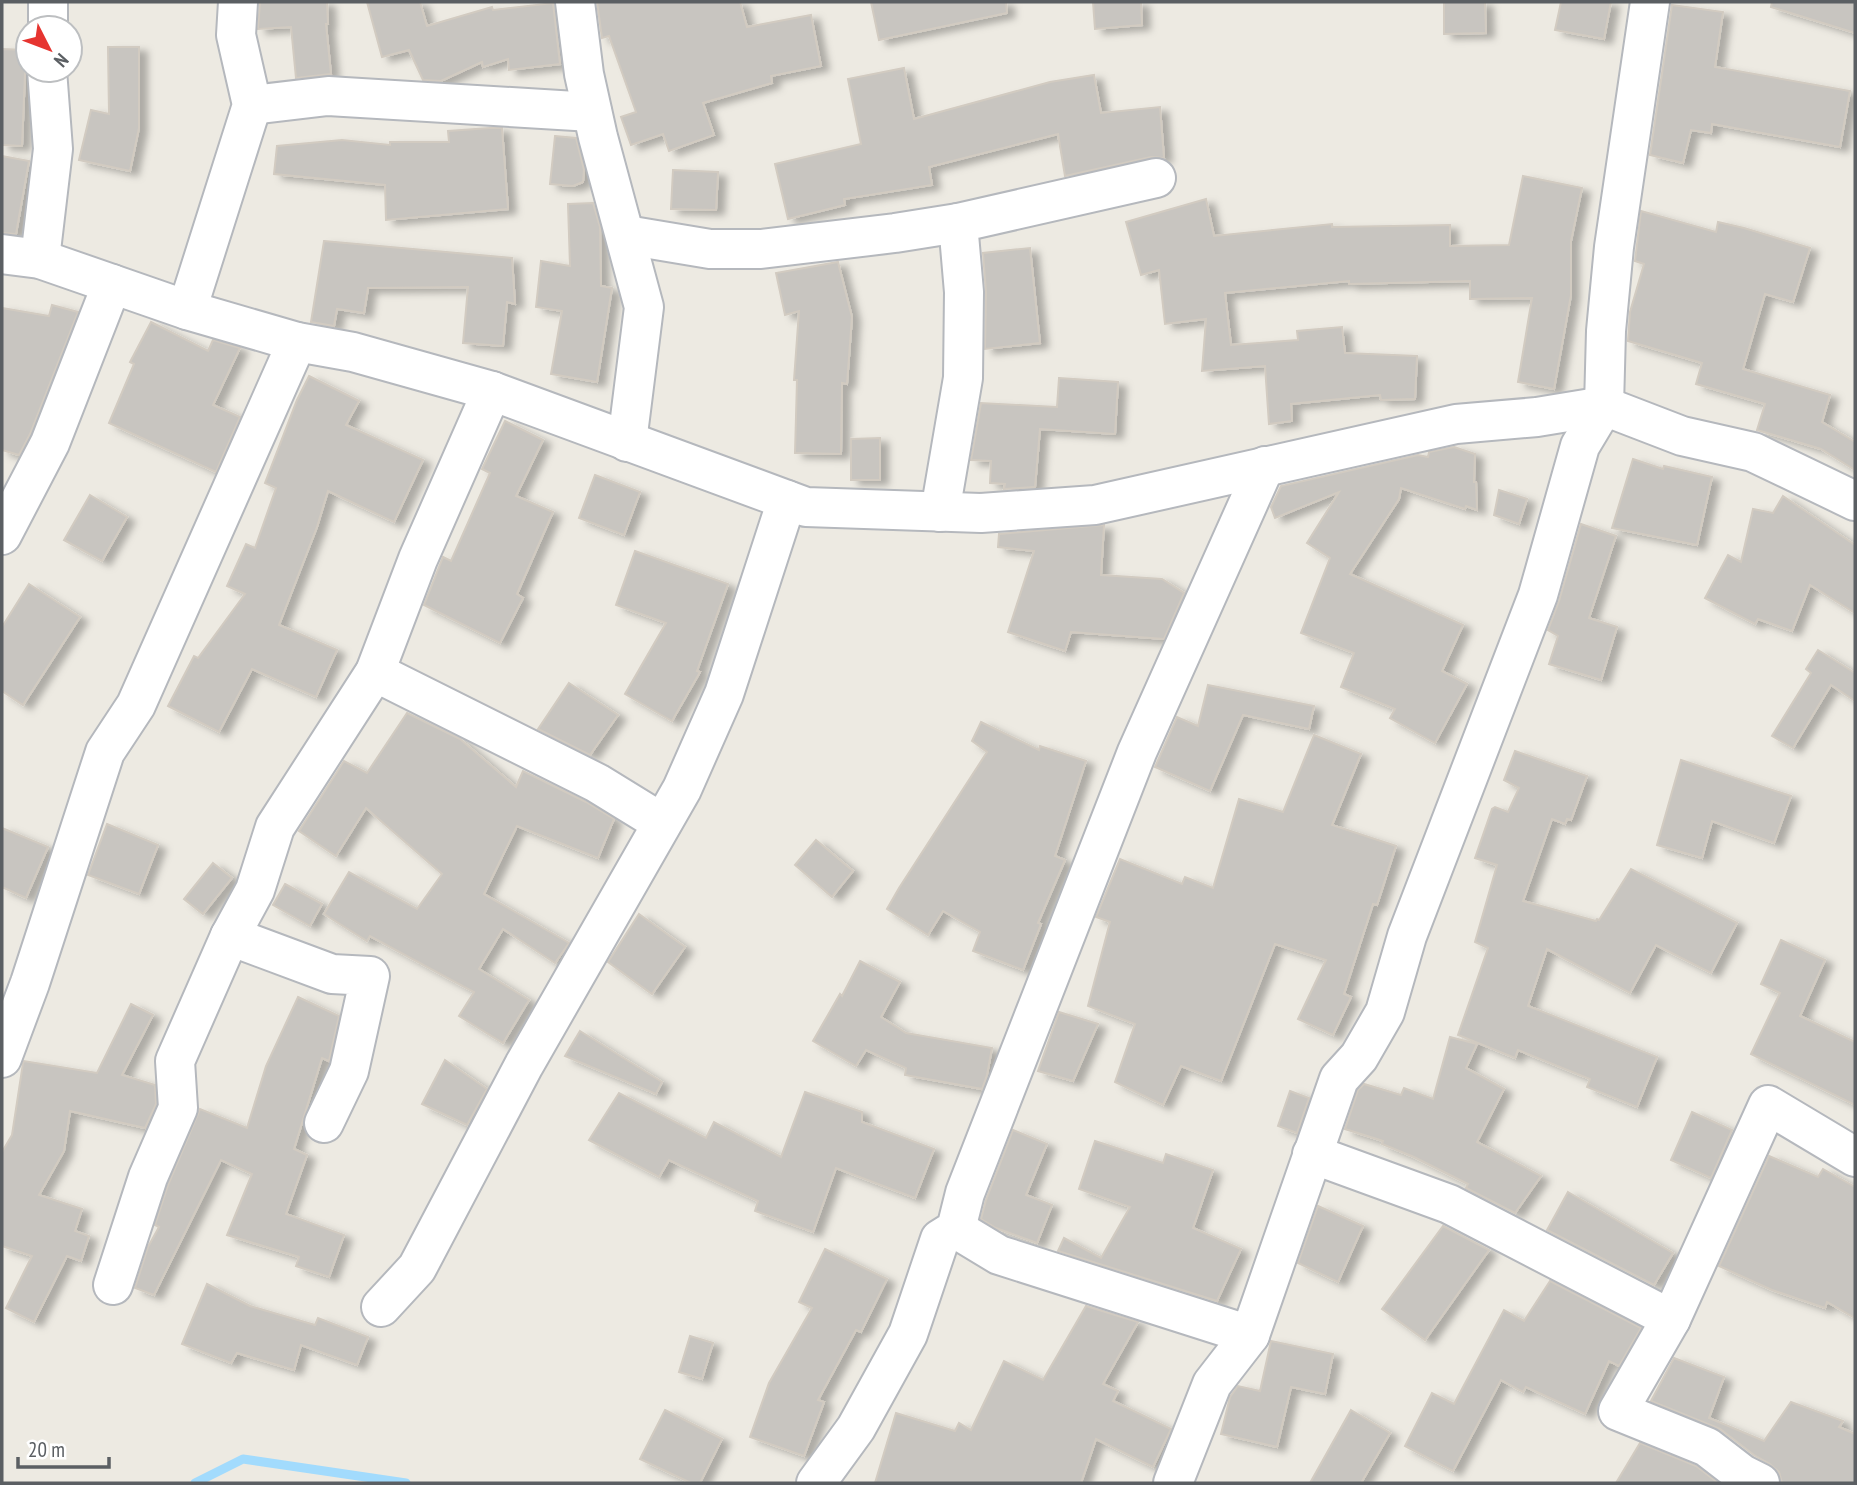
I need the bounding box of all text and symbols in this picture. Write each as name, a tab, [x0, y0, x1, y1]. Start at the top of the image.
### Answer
north arrow	[14, 14, 84, 84]
text: N	[49, 49, 74, 72]
scale bar	[18, 1426, 108, 1470]
text: 20 m	[28, 1436, 65, 1463]

